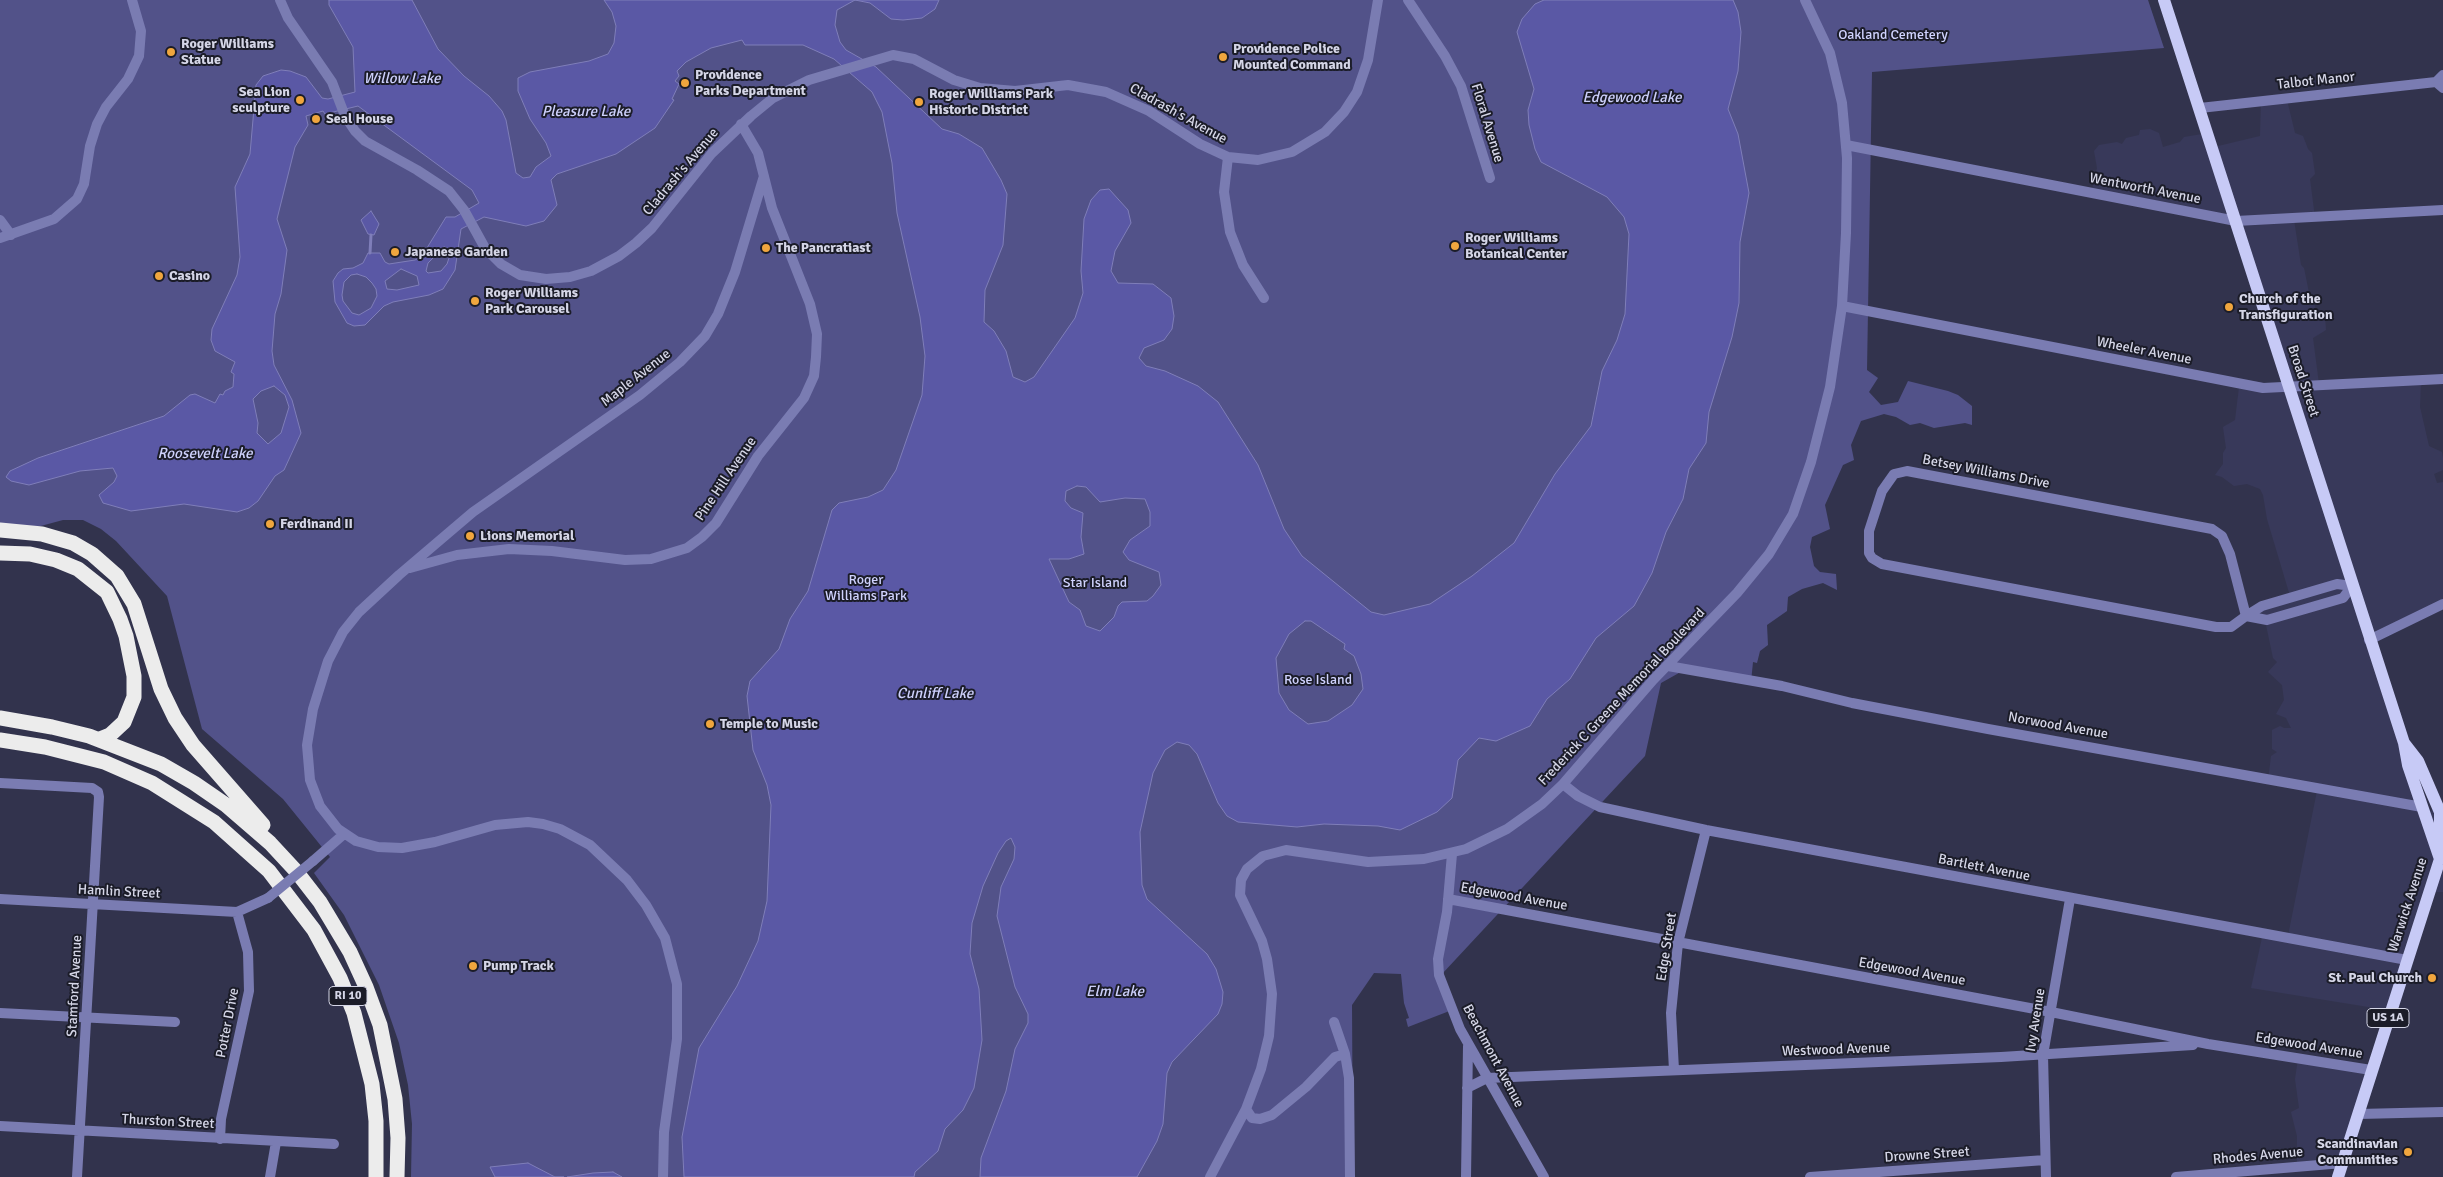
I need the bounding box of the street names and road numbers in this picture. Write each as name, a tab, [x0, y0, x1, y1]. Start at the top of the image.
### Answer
street label: Talbot Manor	[2276, 69, 2356, 93]
street label: Cladrash's Avenue	[1126, 80, 1230, 148]
street label: Floral Avenue	[1467, 81, 1507, 165]
street label: Cladrash's Avenue	[640, 125, 722, 219]
street label: Wentworth Avenue	[2088, 170, 2202, 208]
street label: Wheeler Avenue	[2095, 334, 2193, 368]
street label: Broad Street	[2284, 343, 2322, 419]
street label: Maple Avenue	[598, 346, 674, 410]
street label: Pine Hill Avenue	[692, 434, 760, 524]
street label: Betsey Williams Drive	[1921, 451, 2051, 493]
street label: Frederick C Greene Memorial Boulevard	[1535, 605, 1709, 789]
street label: Norwood Avenue	[2007, 709, 2109, 743]
street label: Bartlett Avenue	[1936, 851, 2032, 885]
street label: Warwick Avenue	[2385, 856, 2431, 954]
street label: Edgewood Avenue	[1459, 879, 1569, 915]
street label: Hamlin Street	[77, 881, 161, 903]
street label: Edge Street	[1653, 912, 1681, 982]
street label: Stamford Avenue	[64, 935, 86, 1037]
street label: Edgewood Avenue	[1857, 954, 1967, 990]
road number: RI 10	[329, 986, 367, 1006]
street label: Potter Drive	[213, 987, 243, 1059]
street label: Ivy Avenue	[2023, 987, 2049, 1053]
street label: Beachmont Avenue	[1459, 1001, 1527, 1111]
road number: US 1A	[2367, 1008, 2409, 1028]
street label: Edgewood Avenue	[2254, 1029, 2364, 1063]
street label: Westwood Avenue	[1782, 1040, 1890, 1060]
street label: Thurston Street	[121, 1111, 215, 1133]
street label: Drowne Street	[1884, 1144, 1970, 1166]
street label: Rhodes Avenue	[2212, 1144, 2304, 1168]

